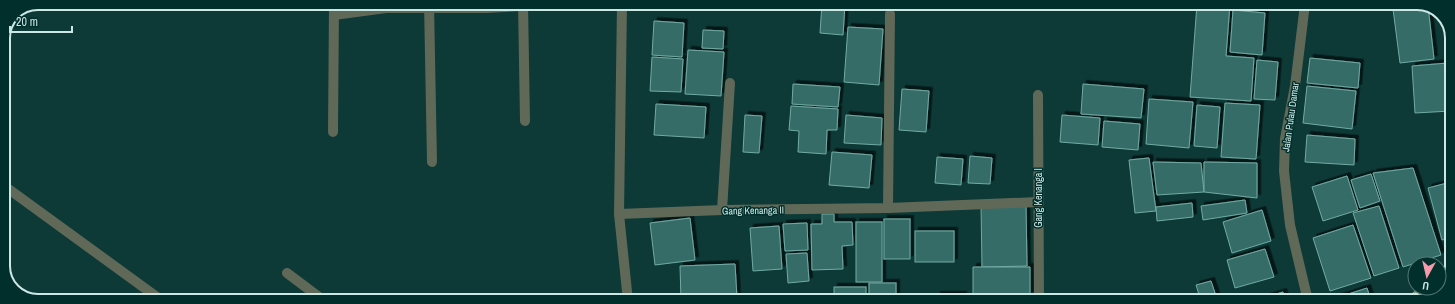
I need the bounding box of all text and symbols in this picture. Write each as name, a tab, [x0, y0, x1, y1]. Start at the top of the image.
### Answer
scale bar	[10, 8, 72, 34]
text: 20 m	[16, 14, 38, 30]
street label: Jalan Pulau Damar	[1279, 81, 1302, 153]
street label: Gang Kenanga I	[1032, 168, 1045, 228]
street label: Gang Kenanga II	[722, 203, 784, 218]
north arrow	[1407, 256, 1447, 296]
text: U	[1421, 279, 1430, 293]

